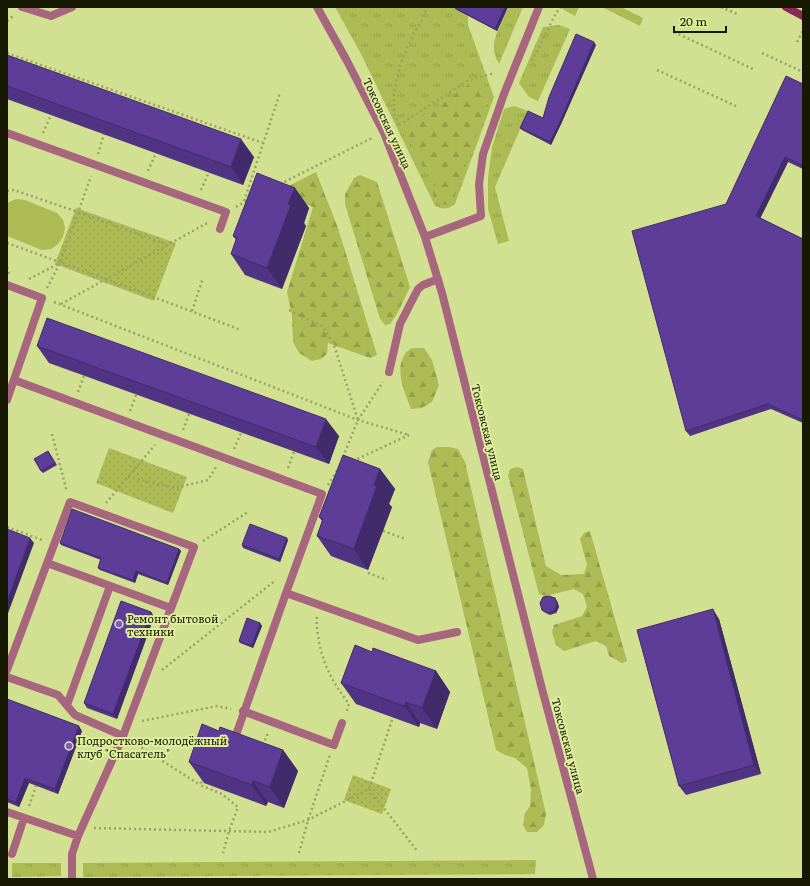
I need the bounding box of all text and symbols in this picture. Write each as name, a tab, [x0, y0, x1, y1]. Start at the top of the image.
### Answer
scale bar	[674, 8, 726, 34]
text: 20 m	[680, 12, 707, 30]
street label: Токсовская улица	[360, 75, 416, 171]
street label: Токсовская улица	[468, 382, 508, 482]
place label: Ремонт бытовой техники	[127, 610, 218, 639]
marker: Ремонт бытовой техники	[114, 619, 124, 629]
street label: Токсовская улица	[548, 696, 590, 796]
place label: Подростково-молодёжный клуб "Спасатель"	[77, 732, 227, 761]
marker: Подростково-молодёжный клуб "Спасатель"	[64, 741, 74, 751]

